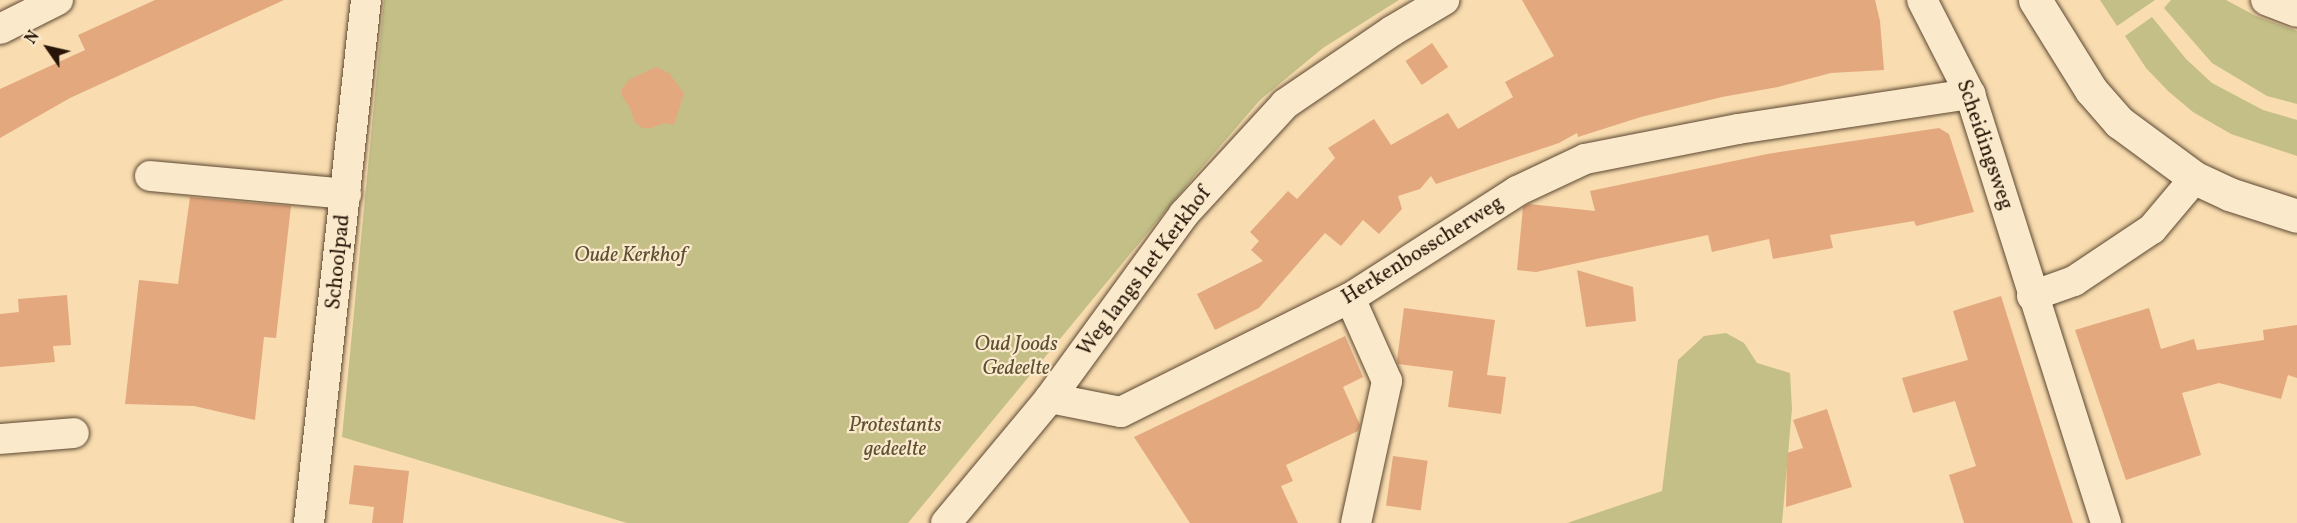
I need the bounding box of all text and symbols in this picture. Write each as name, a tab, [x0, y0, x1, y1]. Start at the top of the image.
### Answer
north arrow	[18, 18, 78, 78]
text: N	[21, 27, 45, 49]
street label: Scheidingsweg	[1950, 77, 2018, 213]
street label: Weg langs het Kerkhof	[1073, 182, 1217, 362]
street label: Herkenbosscherweg	[1338, 191, 1508, 311]
street label: Schoolpad	[321, 213, 357, 311]
park label: Oude Kerkhof	[574, 243, 686, 269]
park label: Oud Joods Gedeelte	[974, 332, 1058, 382]
park label: Protestants gedeelte	[849, 413, 941, 463]

